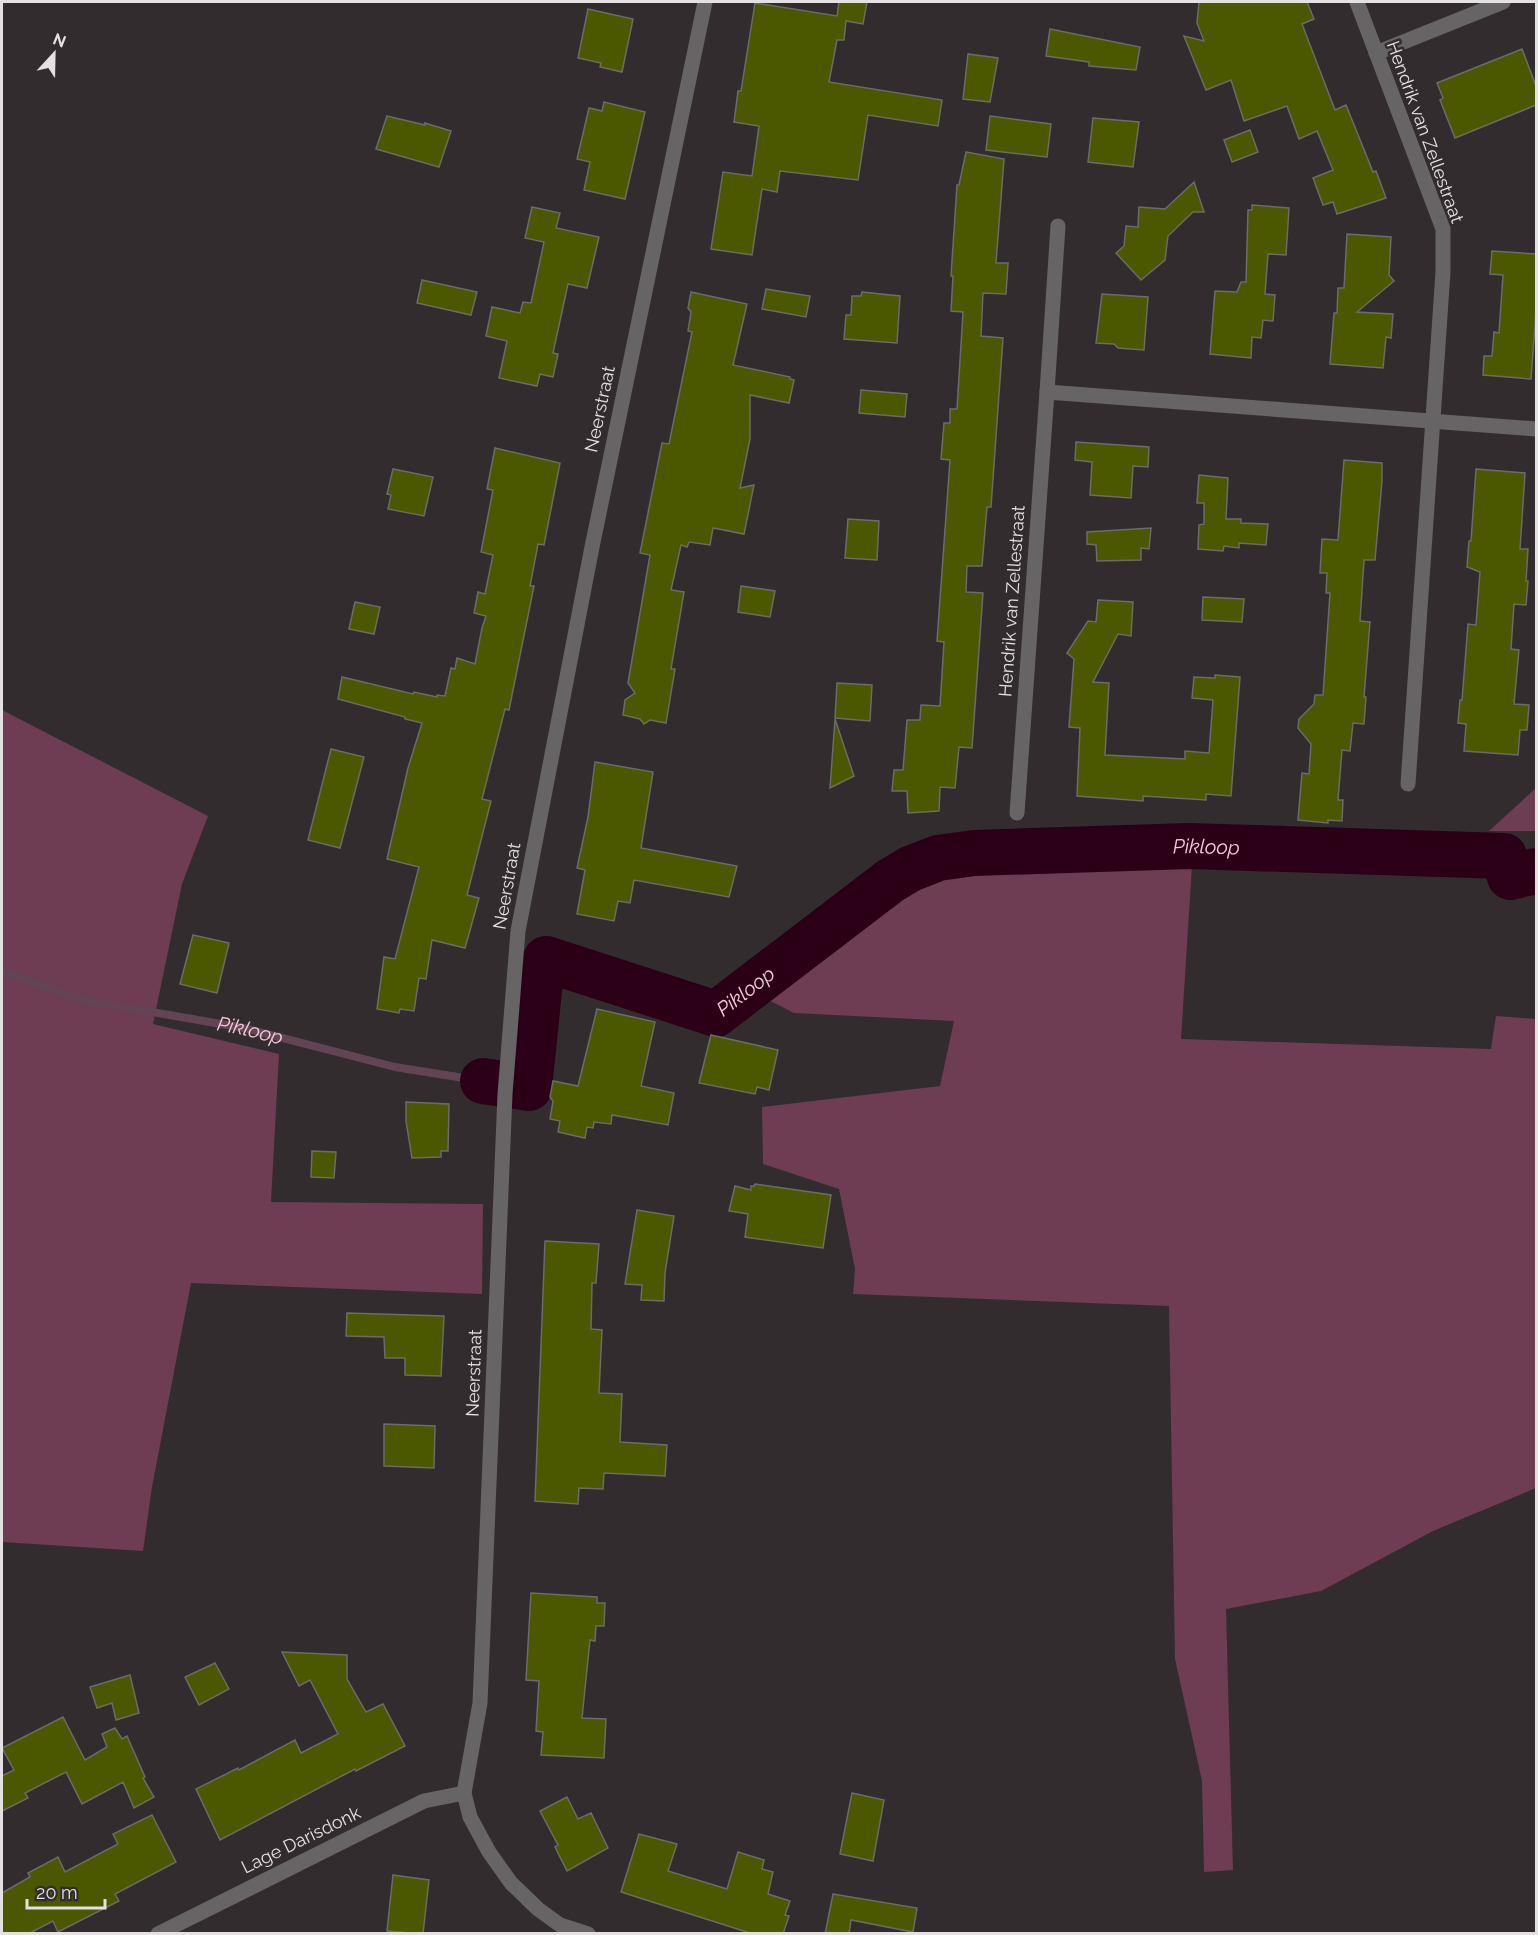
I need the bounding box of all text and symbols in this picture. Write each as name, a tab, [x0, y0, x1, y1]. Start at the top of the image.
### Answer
north arrow	[24, 24, 84, 84]
text: N	[50, 29, 69, 52]
street label: Hendrik van Zellestraat	[1383, 38, 1468, 226]
street label: Neerstraat	[580, 364, 619, 454]
street label: Hendrik van Zellestraat	[994, 504, 1029, 698]
water label: Pikloop	[1172, 834, 1240, 860]
street label: Neerstraat	[489, 841, 524, 931]
water label: Pikloop	[712, 961, 780, 1021]
water label: Pikloop	[215, 1012, 286, 1050]
street label: Neerstraat	[461, 1329, 486, 1417]
street label: Lage Darisdonk	[238, 1801, 364, 1877]
scale bar	[27, 1872, 105, 1910]
text: 20 m	[36, 1882, 78, 1903]

